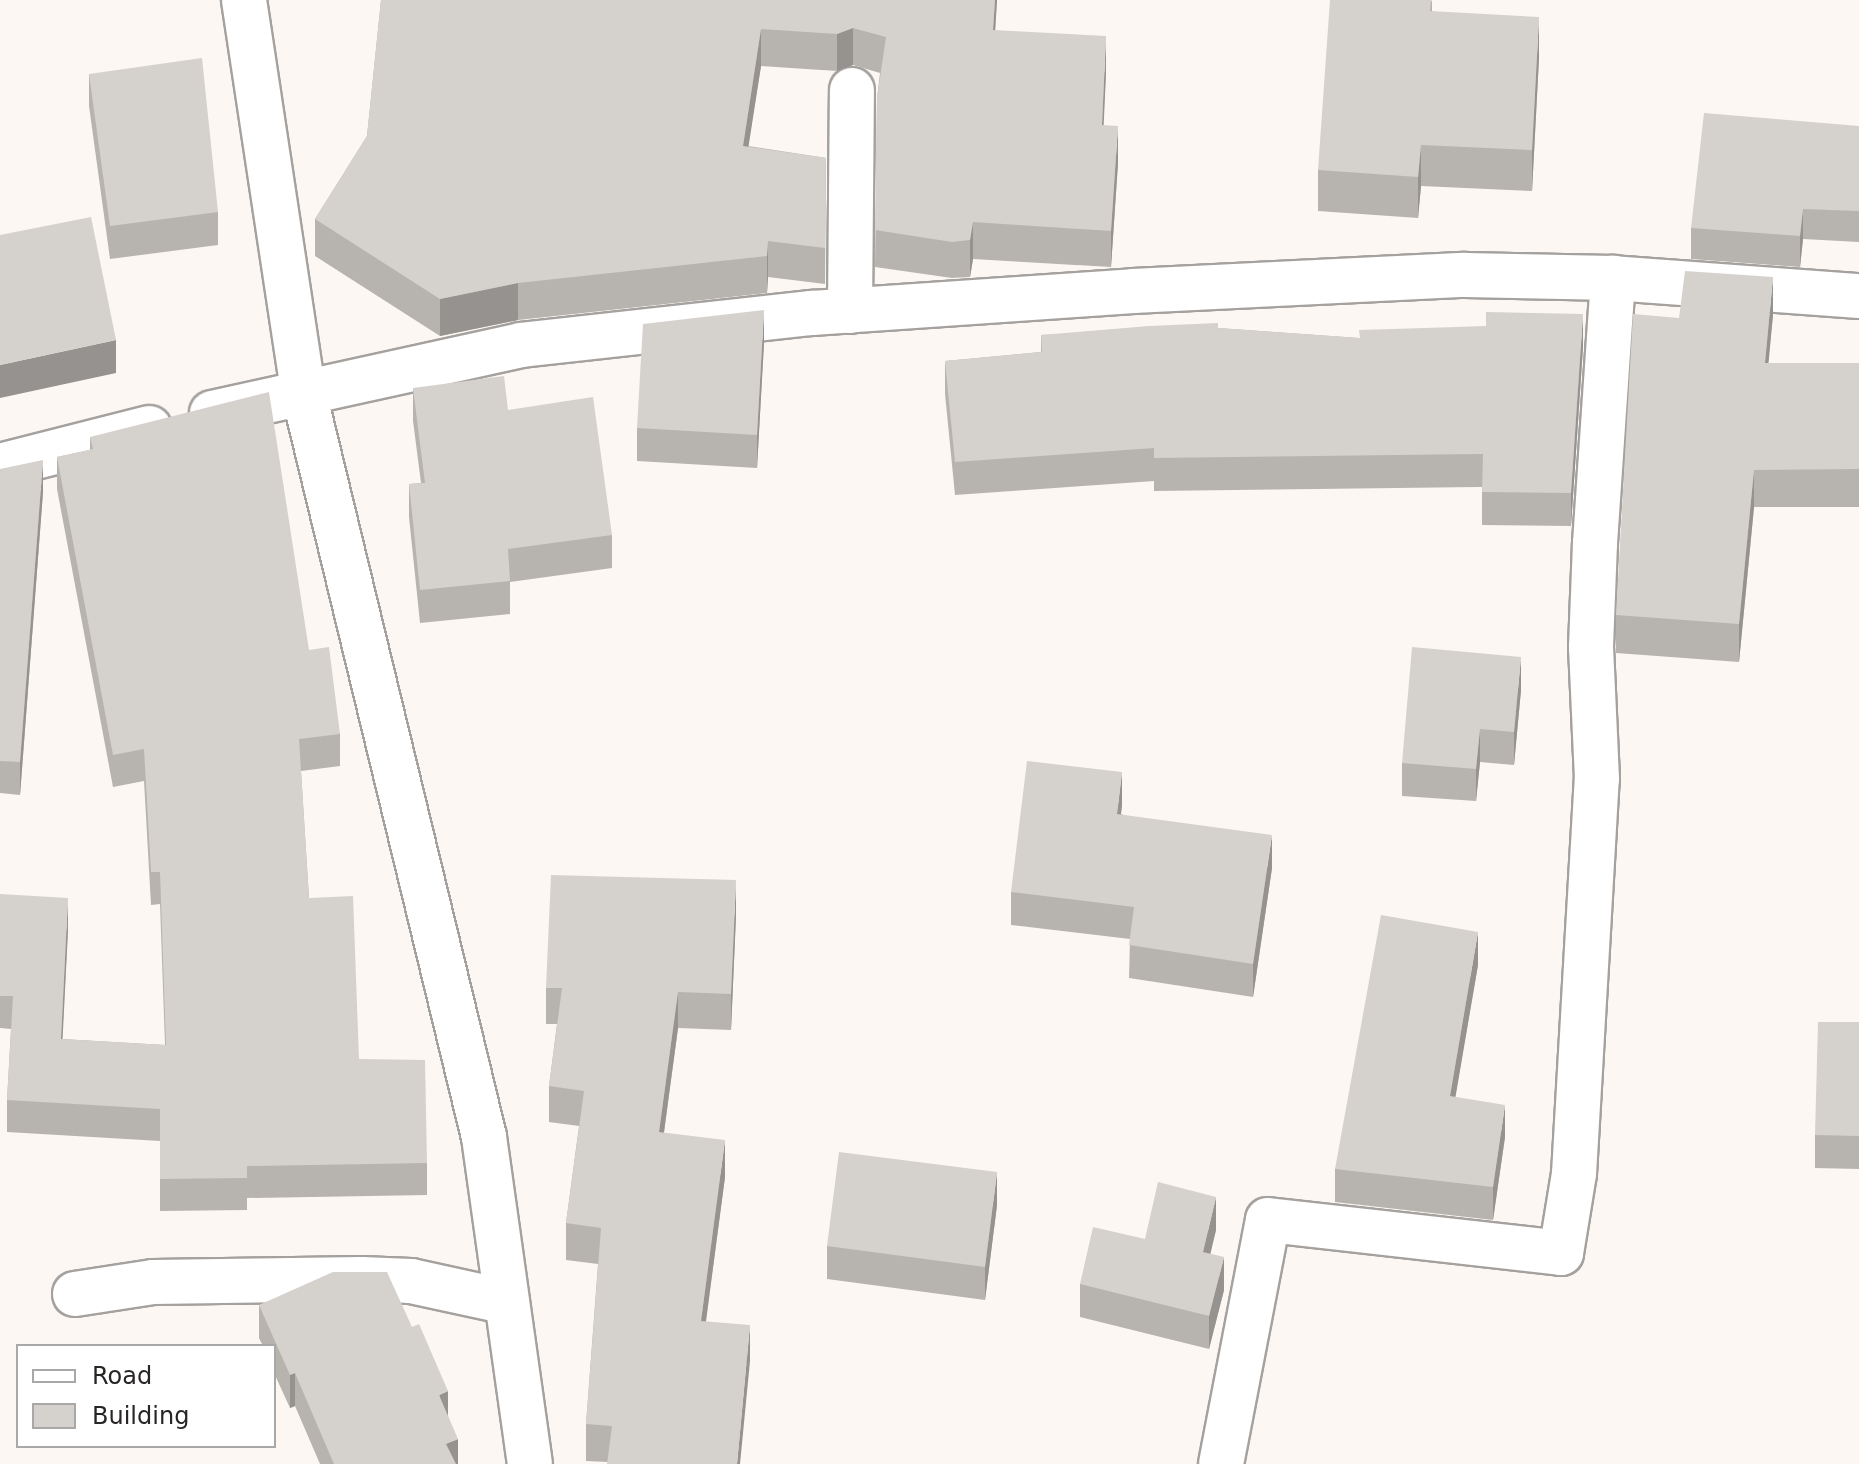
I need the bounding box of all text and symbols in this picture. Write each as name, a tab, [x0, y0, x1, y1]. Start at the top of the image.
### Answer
legend	[16, 1344, 276, 1448]
text: Road	[92, 1362, 152, 1390]
text: Building	[92, 1402, 189, 1430]

